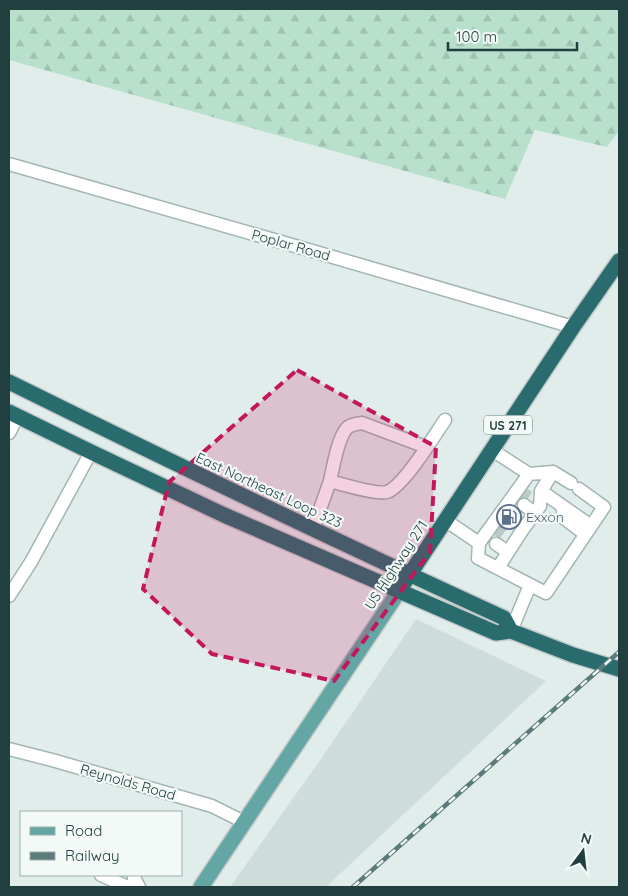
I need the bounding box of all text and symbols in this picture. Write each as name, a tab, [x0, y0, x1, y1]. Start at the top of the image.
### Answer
scale bar	[448, 20, 577, 52]
text: 100 m	[456, 27, 497, 46]
street label: Poplar Road	[250, 225, 332, 265]
road number: US 271	[484, 416, 532, 434]
street label: East Northeast Loop 323	[193, 448, 345, 532]
fuel station icon: Exxon	[496, 504, 522, 530]
place label: Exxon	[526, 508, 564, 526]
street label: US Highway 271	[360, 517, 432, 613]
street label: Reynolds Road	[78, 760, 178, 804]
legend	[20, 811, 182, 876]
text: Road	[65, 821, 102, 840]
north arrow	[558, 826, 608, 876]
text: N	[579, 828, 594, 848]
text: Railway	[65, 846, 120, 865]

